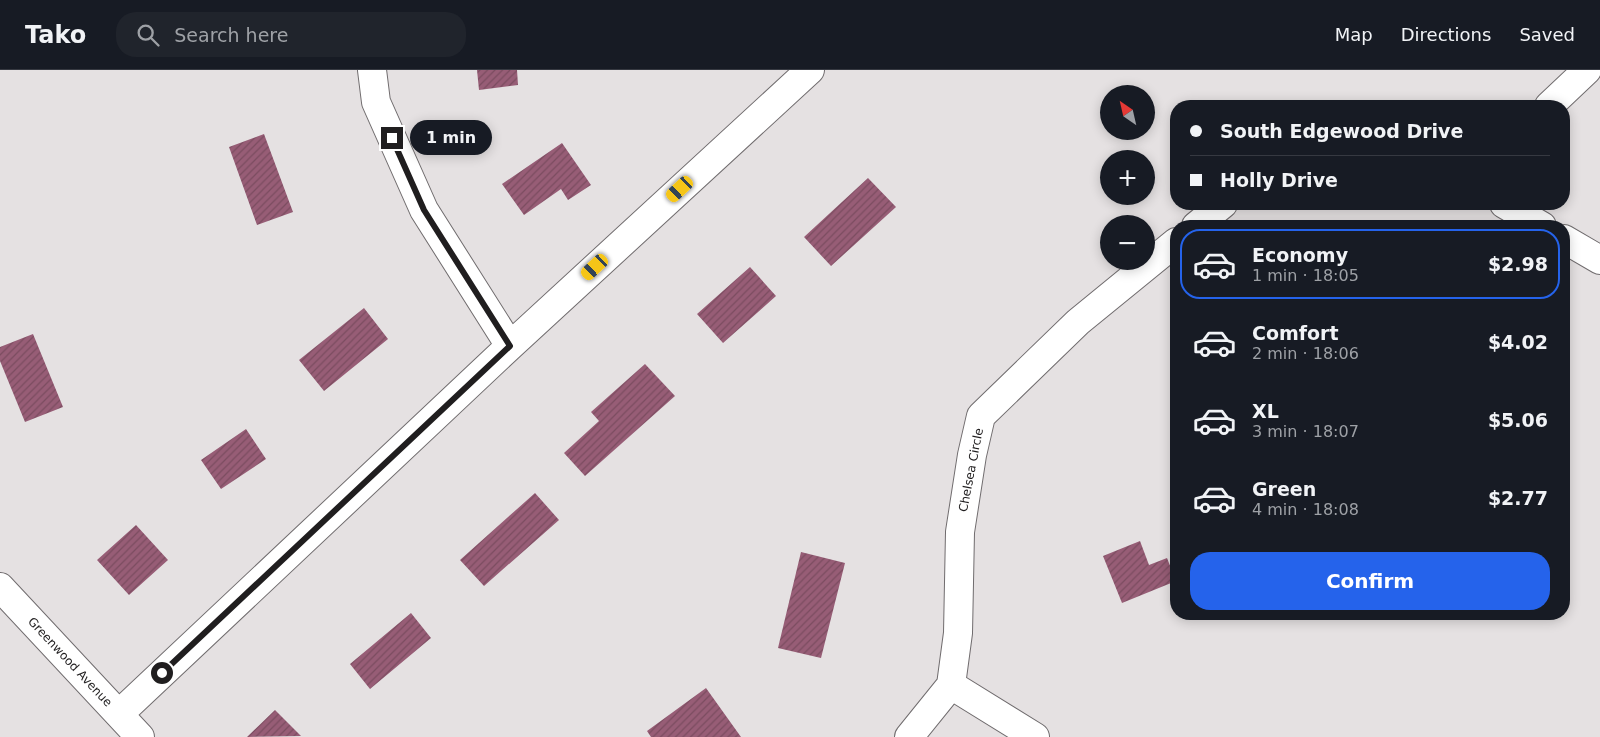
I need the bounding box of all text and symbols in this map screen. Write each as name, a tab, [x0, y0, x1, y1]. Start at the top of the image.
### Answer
search box	[116, 12, 466, 57]
text: Tako	[25, 21, 86, 49]
icon: search	[134, 21, 162, 49]
text: Search here	[174, 24, 288, 46]
text: Map	[1335, 24, 1373, 45]
text: Directions	[1401, 24, 1491, 45]
text: Saved	[1519, 24, 1575, 45]
north arrow	[1100, 85, 1155, 140]
map controls	[1100, 85, 1155, 270]
callout: 1 min	[410, 120, 492, 156]
text: South Edgewood Drive	[1220, 120, 1463, 142]
route end	[381, 127, 403, 149]
text: 1 min	[426, 128, 476, 147]
button: +	[1100, 150, 1155, 205]
text: Holly Drive	[1220, 169, 1338, 191]
car	[663, 173, 696, 205]
button: −	[1100, 215, 1155, 270]
icon: car	[1192, 242, 1237, 287]
text: Economy	[1252, 244, 1348, 266]
car	[578, 251, 611, 283]
text: $2.98	[1488, 253, 1548, 275]
text: 1 min · 18:05	[1252, 266, 1359, 285]
icon: car	[1192, 320, 1237, 365]
text: Comfort	[1252, 322, 1339, 344]
text: $4.02	[1488, 331, 1548, 353]
text: 2 min · 18:06	[1252, 344, 1359, 363]
icon: car	[1192, 398, 1237, 443]
text: XL	[1252, 400, 1279, 422]
text: $5.06	[1488, 409, 1548, 431]
text: 3 min · 18:07	[1252, 422, 1359, 441]
street label: Chelsea Circle	[956, 427, 986, 513]
icon: car	[1192, 476, 1237, 521]
text: Green	[1252, 478, 1316, 500]
text: $2.77	[1488, 487, 1548, 509]
text: 4 min · 18:08	[1252, 500, 1359, 519]
button: Confirm	[1190, 552, 1550, 610]
street label: Greenwood Avenue	[25, 614, 115, 710]
route start	[151, 662, 173, 684]

